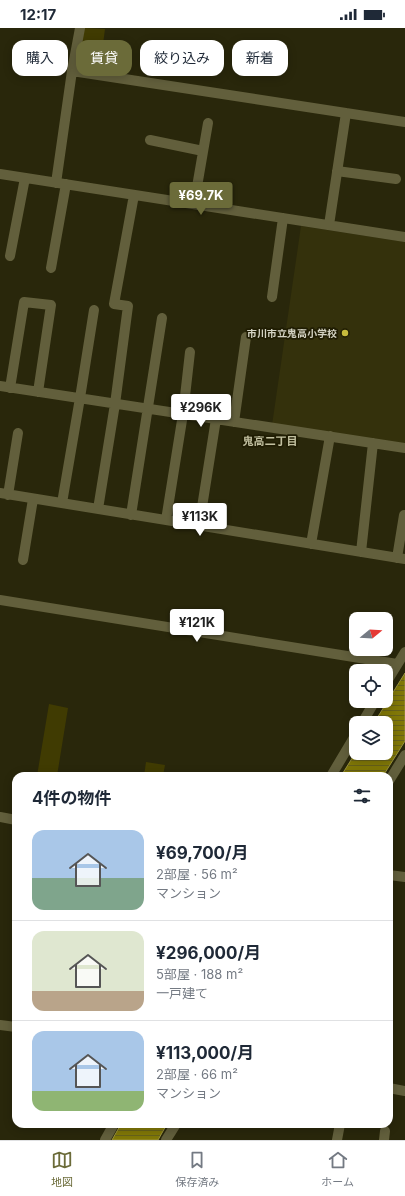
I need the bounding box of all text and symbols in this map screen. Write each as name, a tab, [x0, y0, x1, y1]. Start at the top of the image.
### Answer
text: 12:17	[20, 5, 56, 24]
chip: 購入	[12, 40, 68, 76]
chip: 賃貸	[76, 40, 132, 76]
chip: 絞り込み	[140, 40, 224, 76]
chip: 新着	[232, 40, 288, 76]
pin: ¥69.7K	[168, 182, 234, 216]
text: ¥69.7K	[179, 187, 223, 203]
place label: 市川市立鬼高小学校	[247, 327, 337, 339]
marker: 市川市立鬼高小学校	[340, 328, 350, 338]
pin: ¥296K	[173, 394, 229, 428]
text: ¥296K	[180, 399, 222, 415]
district label: 鬼高二丁目	[243, 434, 298, 448]
pin: ¥113K	[172, 503, 228, 537]
text: ¥113K	[182, 508, 218, 524]
pin: ¥121K	[169, 609, 225, 643]
north arrow	[349, 612, 393, 656]
map controls	[349, 612, 393, 760]
text: ¥121K	[179, 614, 215, 630]
button: locate	[349, 664, 393, 708]
button: layers	[349, 716, 393, 760]
icon: filters	[351, 785, 373, 807]
text: 4件の物件	[32, 788, 112, 808]
text: ¥69,700/月	[156, 843, 249, 863]
icon: home	[64, 846, 112, 894]
text: 2部屋 · 56 m²	[156, 866, 238, 882]
text: マンション	[156, 885, 221, 901]
text: ¥296,000/月	[156, 943, 261, 963]
icon: home	[64, 947, 112, 995]
text: 5部屋 · 188 m²	[156, 966, 243, 982]
text: 一戸建て	[156, 985, 208, 1001]
text: ¥113,000/月	[156, 1043, 254, 1063]
icon: home	[64, 1047, 112, 1095]
text: 2部屋 · 66 m²	[156, 1066, 238, 1082]
text: マンション	[156, 1085, 221, 1101]
tab: 地図	[51, 1149, 73, 1189]
tab: 保存済み	[175, 1149, 219, 1189]
tab: ホーム	[321, 1149, 354, 1189]

